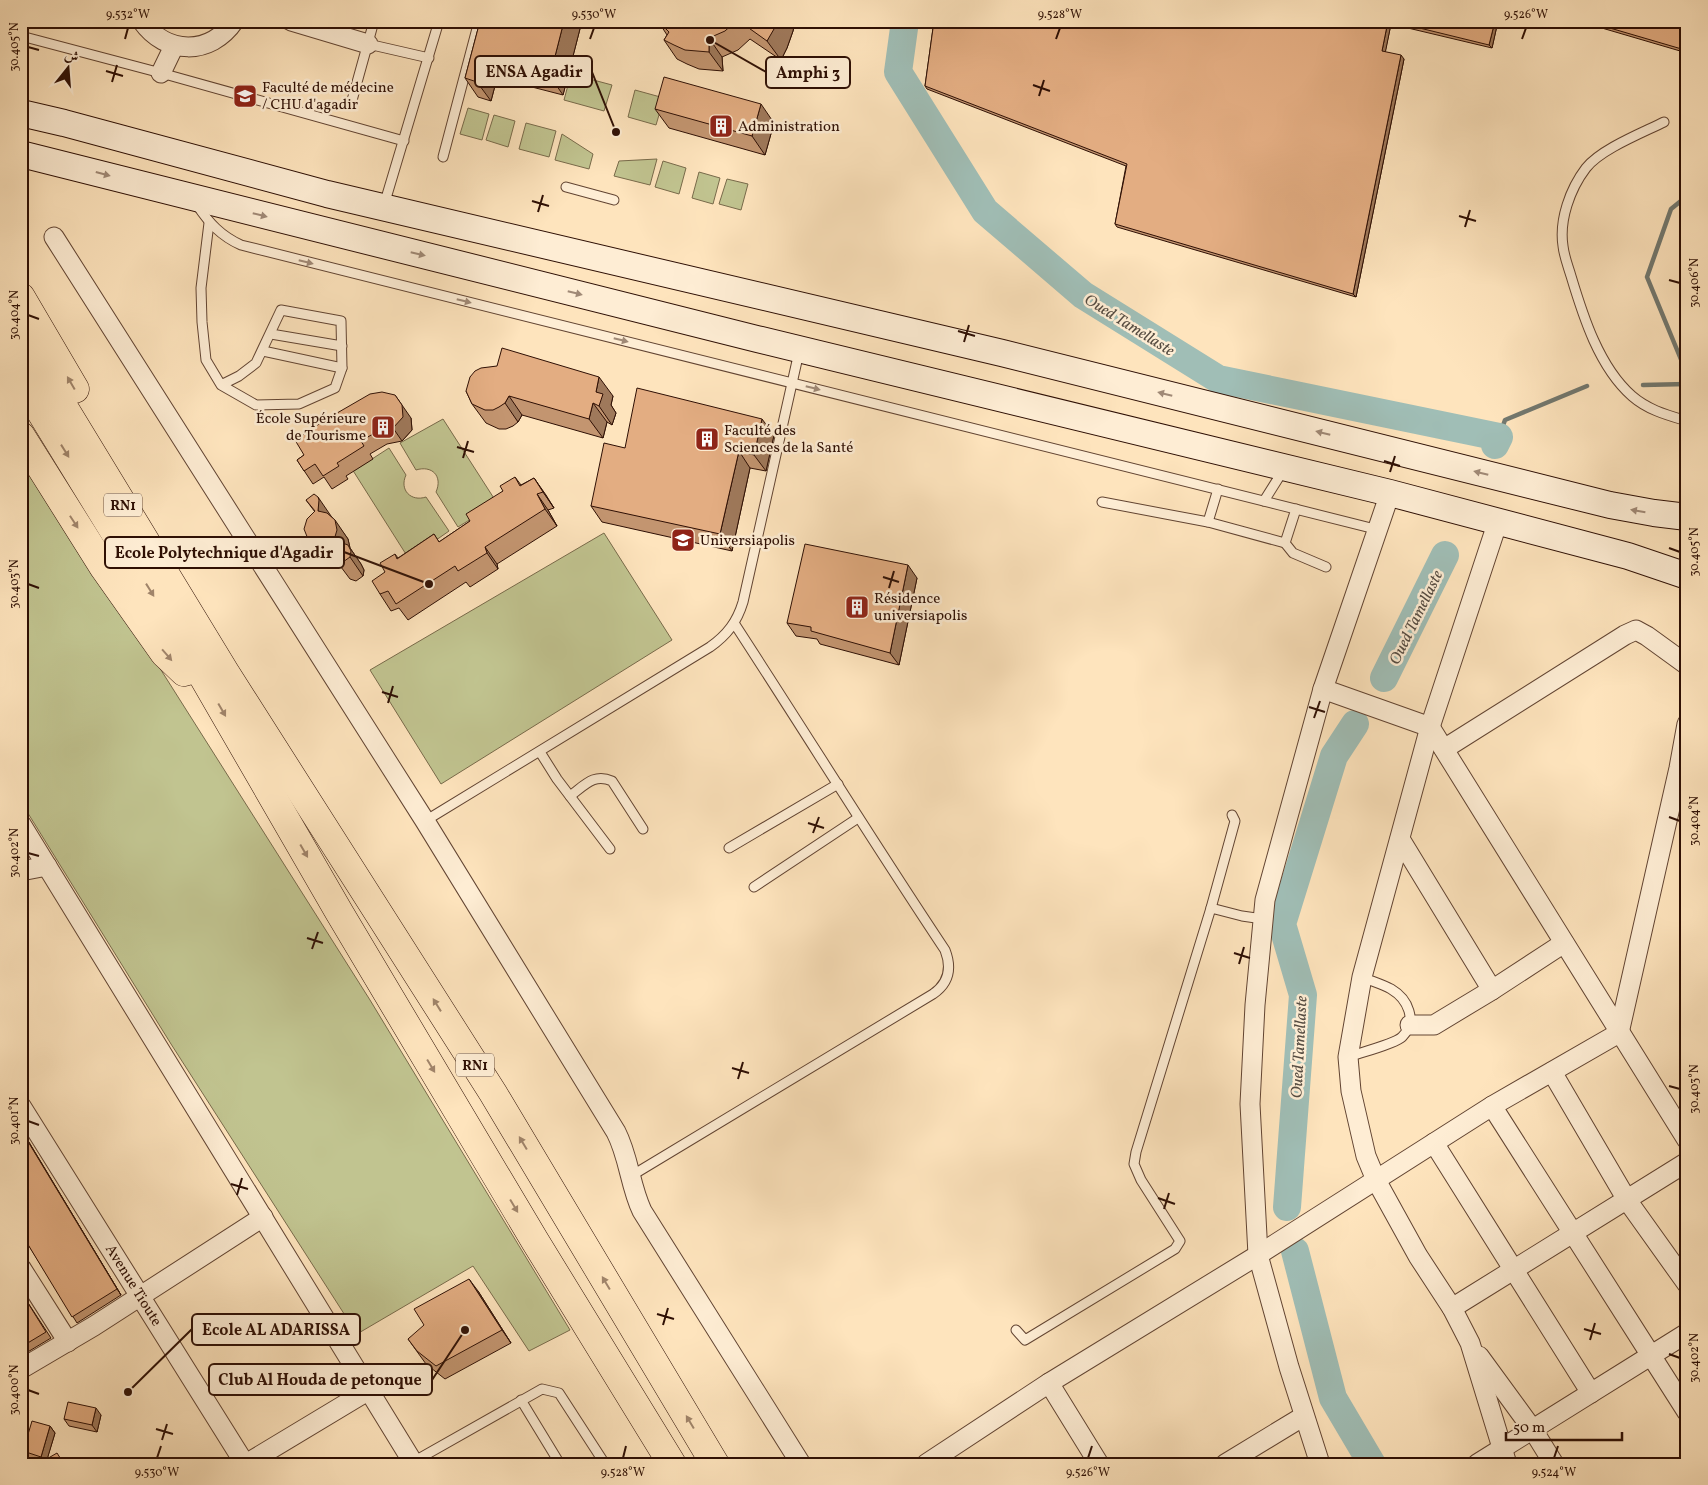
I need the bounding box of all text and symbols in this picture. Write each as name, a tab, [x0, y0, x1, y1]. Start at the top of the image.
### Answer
text: 9.532°W	[106, 7, 150, 23]
text: 9.530°W	[572, 7, 616, 23]
text: 9.528°W	[1038, 7, 1082, 23]
text: 9.526°W	[1504, 7, 1548, 23]
text: 30.405°N	[7, 22, 23, 72]
north arrow	[42, 42, 92, 92]
text: ش	[62, 46, 81, 68]
callout: ENSA Agadir	[475, 56, 592, 87]
callout: Amphi 3	[766, 57, 850, 88]
text: ENSA Agadir	[485, 62, 583, 84]
text: Amphi 3	[776, 63, 840, 85]
place label: Faculté de médecine / CHU d'agadir	[262, 78, 394, 116]
school or university icon: Faculté de médecine / CHU d'agadir	[232, 83, 258, 109]
building icon: Administration	[708, 113, 734, 139]
place label: Administration	[738, 117, 840, 138]
one-way arrow	[95, 170, 110, 178]
one-way arrow	[252, 211, 267, 219]
one-way arrow	[410, 250, 425, 258]
one-way arrow	[298, 258, 313, 266]
text: 30.406°N	[1687, 258, 1703, 308]
one-way arrow	[568, 289, 583, 297]
water label: Oued Tamellaste	[1080, 289, 1178, 362]
text: 30.404°N	[7, 290, 23, 340]
one-way arrow	[456, 297, 471, 305]
one-way arrow	[614, 337, 629, 345]
one-way arrow	[67, 376, 75, 390]
one-way arrow	[805, 384, 820, 392]
one-way arrow	[1158, 390, 1173, 398]
place label: École Supérieure de Tourisme	[256, 409, 366, 447]
building icon: École Supérieure de Tourisme	[370, 414, 396, 440]
place label: Faculté des Sciences de la Santé	[724, 421, 853, 459]
building icon: Faculté des Sciences de la Santé	[694, 426, 720, 452]
one-way arrow	[1315, 429, 1330, 437]
one-way arrow	[60, 445, 70, 458]
one-way arrow	[1473, 468, 1488, 476]
road number: RN1	[104, 494, 142, 516]
one-way arrow	[1630, 506, 1646, 514]
one-way arrow	[70, 515, 79, 528]
school or university icon: Universiapolis	[670, 527, 696, 553]
text: 30.405°N	[1687, 527, 1703, 577]
place label: Universiapolis	[700, 531, 795, 552]
callout: Ecole Polytechnique d'Agadir	[105, 537, 344, 568]
text: Ecole Polytechnique d'Agadir	[115, 543, 334, 565]
text: 30.403°N	[7, 559, 23, 609]
water label: Oued Tamellaste	[1384, 567, 1449, 669]
one-way arrow	[145, 583, 155, 596]
place label: Résidence universiapolis	[874, 589, 967, 627]
building icon: Résidence universiapolis	[844, 594, 870, 620]
one-way arrow	[161, 649, 172, 662]
one-way arrow	[218, 704, 227, 717]
text: 30.404°N	[1687, 796, 1703, 846]
text: 30.402°N	[7, 828, 23, 878]
one-way arrow	[300, 843, 308, 858]
water label: Oued Tamellaste	[1286, 995, 1314, 1099]
one-way arrow	[432, 999, 442, 1012]
road number: RN1	[456, 1054, 494, 1076]
one-way arrow	[426, 1060, 435, 1073]
text: 30.403°N	[1687, 1064, 1703, 1114]
text: 30.401°N	[7, 1097, 23, 1145]
one-way arrow	[518, 1137, 527, 1150]
one-way arrow	[509, 1199, 518, 1212]
street label: Avenue Tioute	[99, 1241, 166, 1331]
one-way arrow	[602, 1276, 611, 1289]
callout: Ecole AL ADARISSA	[192, 1314, 360, 1345]
text: Ecole AL ADARISSA	[202, 1320, 351, 1342]
text: 30.402°N	[1687, 1333, 1703, 1383]
callout: Club Al Houda de petonque	[209, 1364, 432, 1395]
text: 30.400°N	[7, 1365, 23, 1415]
text: Club Al Houda de petonque	[218, 1370, 422, 1392]
scale bar	[1506, 1410, 1622, 1442]
one-way arrow	[685, 1415, 694, 1428]
text: 50 m	[1513, 1418, 1545, 1439]
text: 9.530°W	[135, 1465, 179, 1481]
text: 9.528°W	[601, 1465, 645, 1481]
text: 9.526°W	[1066, 1465, 1110, 1481]
text: 9.524°W	[1532, 1465, 1576, 1481]

